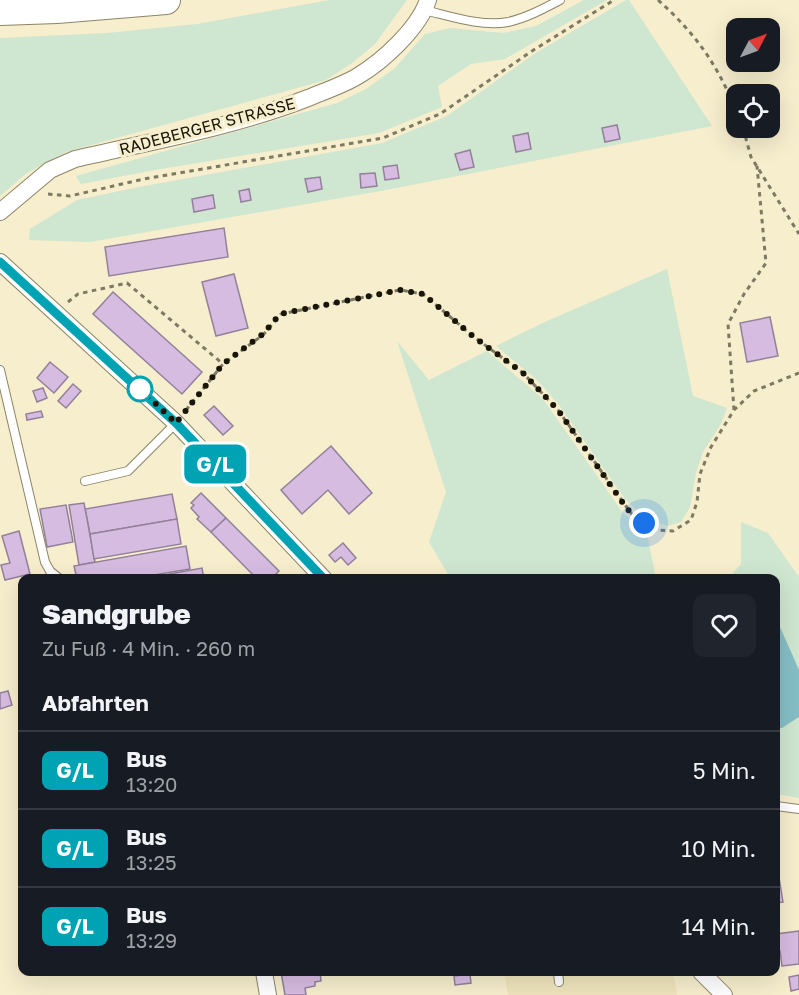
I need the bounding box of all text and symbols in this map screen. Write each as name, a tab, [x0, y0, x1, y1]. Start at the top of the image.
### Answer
north arrow	[726, 18, 780, 72]
map controls	[726, 18, 780, 138]
button: locate	[726, 84, 780, 138]
street label: RADEBERGER STRASSE	[117, 93, 297, 159]
unlabelled marker	[127, 376, 153, 402]
line badge: G/L	[180, 444, 250, 484]
text: G/L	[196, 451, 234, 477]
your location	[629, 508, 659, 538]
button: heart	[693, 594, 756, 657]
text: Sandgrube	[42, 597, 191, 630]
text: Zu Fuß · 4 Min. · 260 m	[42, 636, 255, 660]
text: Abfahrten	[42, 689, 149, 716]
text: Bus	[126, 745, 167, 772]
text: G/L	[56, 757, 94, 783]
text: 5 Min.	[693, 757, 756, 784]
text: 13:20	[126, 772, 177, 796]
text: Bus	[126, 823, 167, 850]
text: G/L	[56, 835, 94, 861]
text: 10 Min.	[681, 835, 756, 862]
text: 13:25	[126, 850, 177, 874]
text: Bus	[126, 901, 167, 928]
text: G/L	[56, 913, 94, 939]
text: 14 Min.	[681, 913, 756, 940]
text: 13:29	[126, 928, 177, 952]

